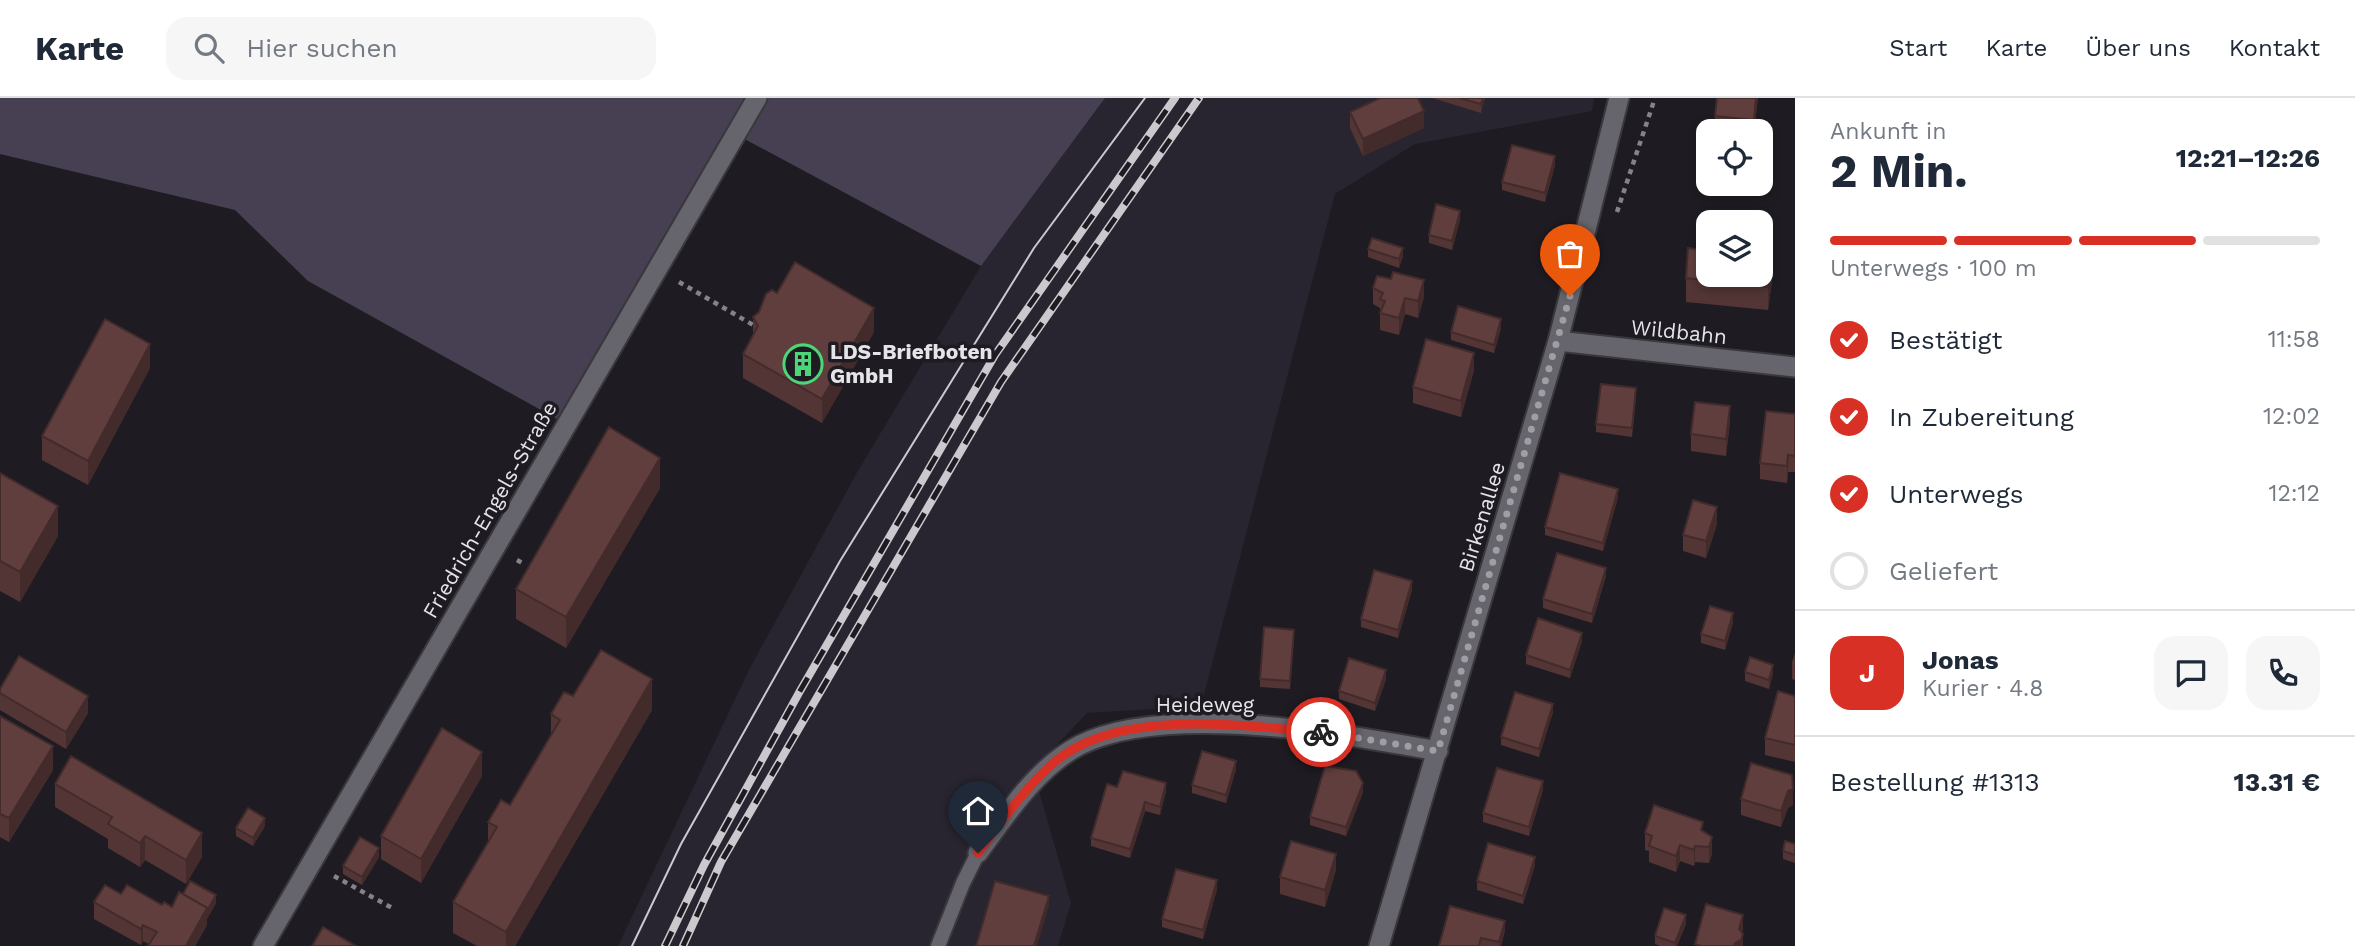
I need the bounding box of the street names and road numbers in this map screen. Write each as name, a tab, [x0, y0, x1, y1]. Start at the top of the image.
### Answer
street label: Wildbahn	[1630, 314, 1728, 349]
street label: Friedrich-Engels-Straße	[417, 397, 562, 622]
street label: Birkenallee	[1453, 459, 1510, 575]
street label: Heideweg	[1156, 692, 1255, 717]

